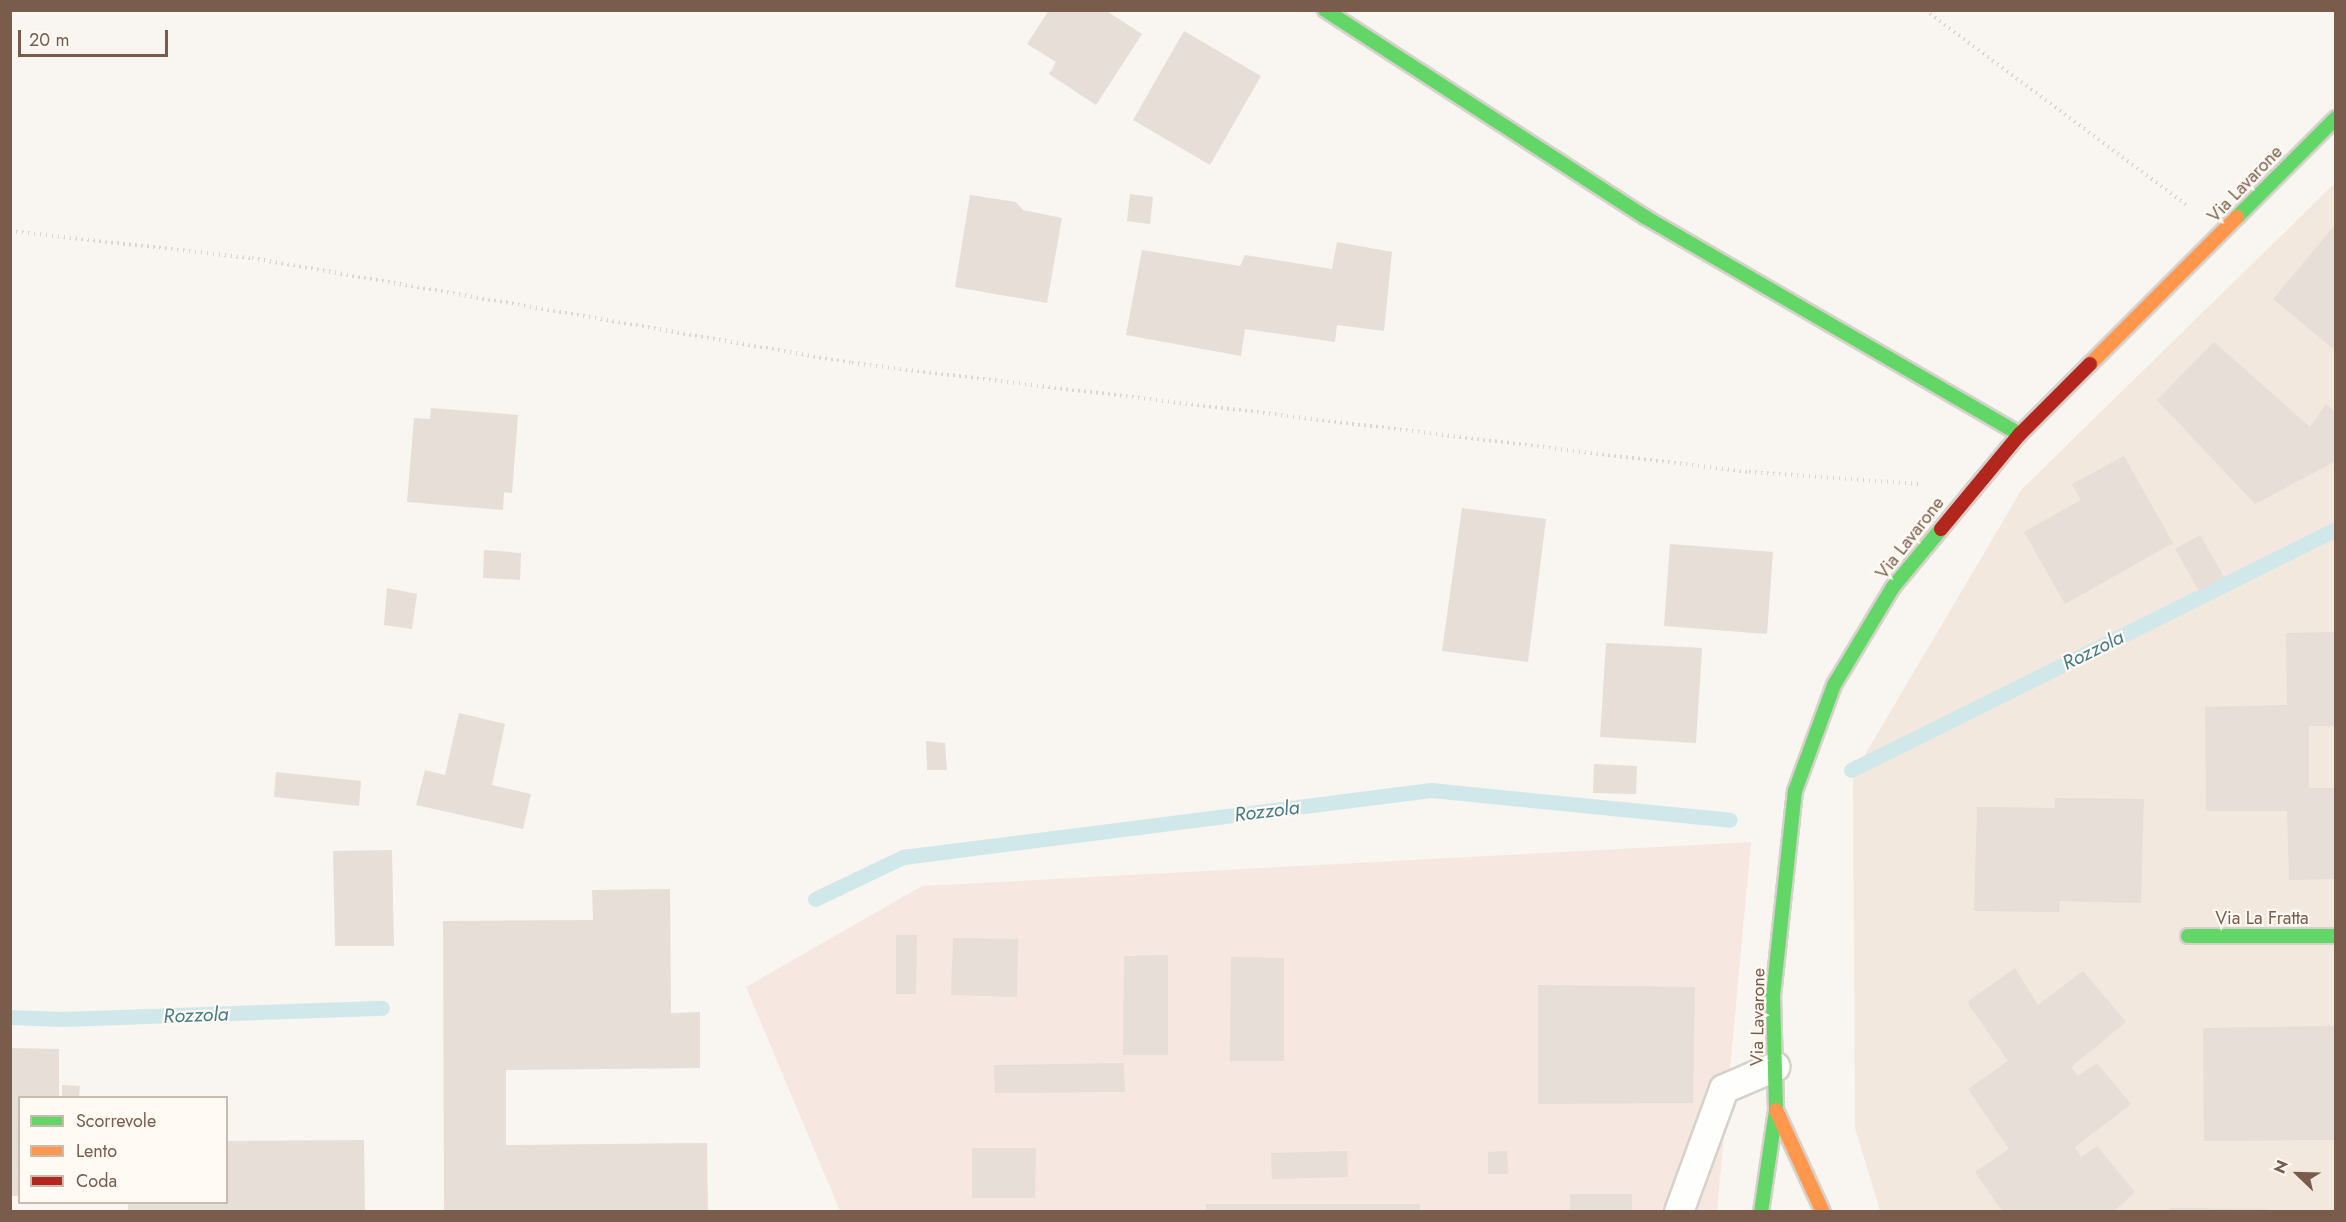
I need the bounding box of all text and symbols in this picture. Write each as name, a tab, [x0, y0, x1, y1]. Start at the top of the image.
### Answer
scale bar	[21, 18, 171, 56]
text: 20 m	[29, 27, 69, 53]
street label: Via Lavarone	[2203, 141, 2287, 227]
street label: Via Lavarone	[1871, 493, 1949, 583]
water label: Rozzola	[2058, 625, 2128, 675]
water label: Rozzola	[1233, 795, 1301, 827]
street label: Via La Fratta	[2215, 907, 2309, 929]
street label: Via Lavarone	[1746, 968, 1770, 1066]
water label: Rozzola	[163, 1002, 229, 1028]
legend	[18, 1096, 228, 1204]
text: Scorrevole	[76, 1108, 156, 1134]
text: Lento	[76, 1138, 117, 1164]
north arrow	[2268, 1144, 2328, 1204]
text: N	[2268, 1156, 2294, 1177]
text: Coda	[76, 1168, 117, 1194]

